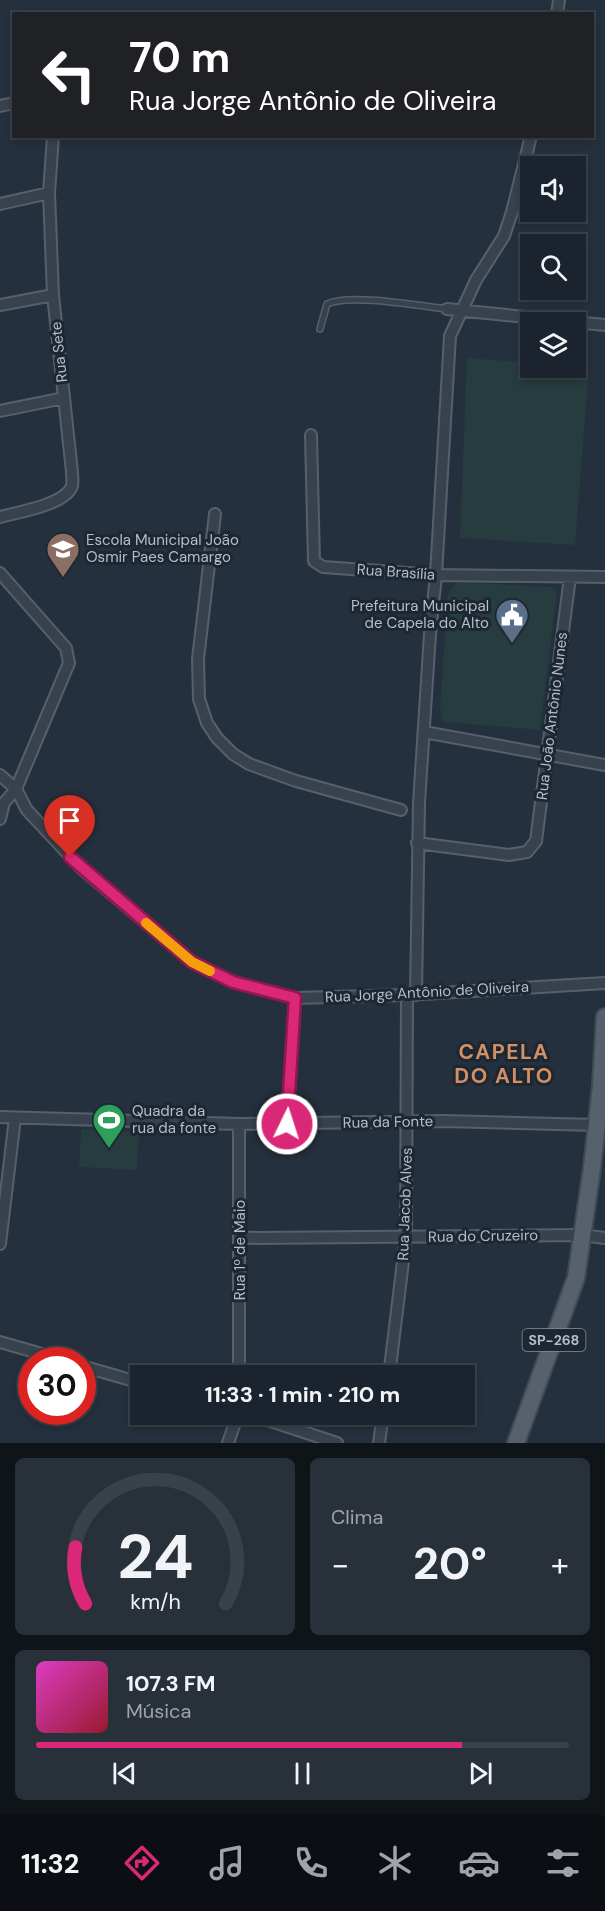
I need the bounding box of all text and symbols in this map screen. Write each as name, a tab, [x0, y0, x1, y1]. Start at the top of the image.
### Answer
text: 70 m	[129, 30, 230, 85]
icon: left	[30, 36, 108, 114]
text: Rua Jorge Antônio de Oliveira	[129, 83, 496, 118]
map controls	[520, 156, 586, 378]
button: sound	[520, 156, 586, 222]
button: search	[520, 234, 586, 300]
button: layers	[520, 312, 586, 378]
street label: Rua Sete	[46, 321, 72, 383]
place label: Escola Municipal João Osmir Paes Camargo	[86, 530, 239, 567]
school or university icon: Escola Municipal João Osmir Paes Camargo	[45, 531, 81, 578]
street label: Rua Brasília	[356, 559, 436, 585]
place label: Prefeitura Municipal de Capela do Alto	[351, 596, 489, 633]
public building icon: Prefeitura Municipal de Capela do Alto	[494, 597, 530, 644]
street label: Rua João Antônio Nunes	[532, 631, 572, 801]
pin	[44, 795, 95, 857]
icon: arrive	[53, 804, 86, 837]
street label: Rua Jorge Antônio de Oliveira	[325, 977, 529, 1007]
district label: CAPELA DO ALTO	[454, 1038, 554, 1090]
position arrow	[255, 1092, 319, 1156]
place label: Quadra da rua da fonte	[132, 1101, 216, 1138]
sports icon: Quadra da rua da fonte	[91, 1102, 127, 1149]
street label: Rua da Fonte	[343, 1111, 433, 1133]
street label: Rua Jacob Alves	[393, 1147, 417, 1261]
street label: Rua 1º de Maio	[230, 1200, 250, 1300]
street label: Rua do Cruzeiro	[428, 1225, 538, 1247]
road number: SP-268	[522, 1329, 586, 1351]
speed limit sign: 30	[18, 1347, 96, 1425]
text: 11:33 · 1 min · 210 m	[205, 1380, 400, 1409]
text: Clima	[331, 1504, 383, 1530]
text: 24	[117, 1516, 193, 1597]
text: 20°	[413, 1534, 487, 1593]
text: −	[331, 1543, 349, 1586]
text: +	[551, 1543, 569, 1586]
text: km/h	[130, 1588, 180, 1616]
text: 107.3 FM	[126, 1669, 216, 1698]
text: Música	[126, 1698, 191, 1724]
icon: previous	[108, 1757, 141, 1790]
icon: pause	[286, 1757, 319, 1790]
icon: next	[464, 1757, 497, 1790]
icon: directions	[121, 1842, 163, 1884]
icon: music	[206, 1842, 248, 1884]
icon: phone	[290, 1842, 332, 1884]
icon: climate	[374, 1842, 416, 1884]
icon: car	[458, 1842, 500, 1884]
icon: filters	[542, 1842, 584, 1884]
text: 11:32	[21, 1846, 79, 1881]

